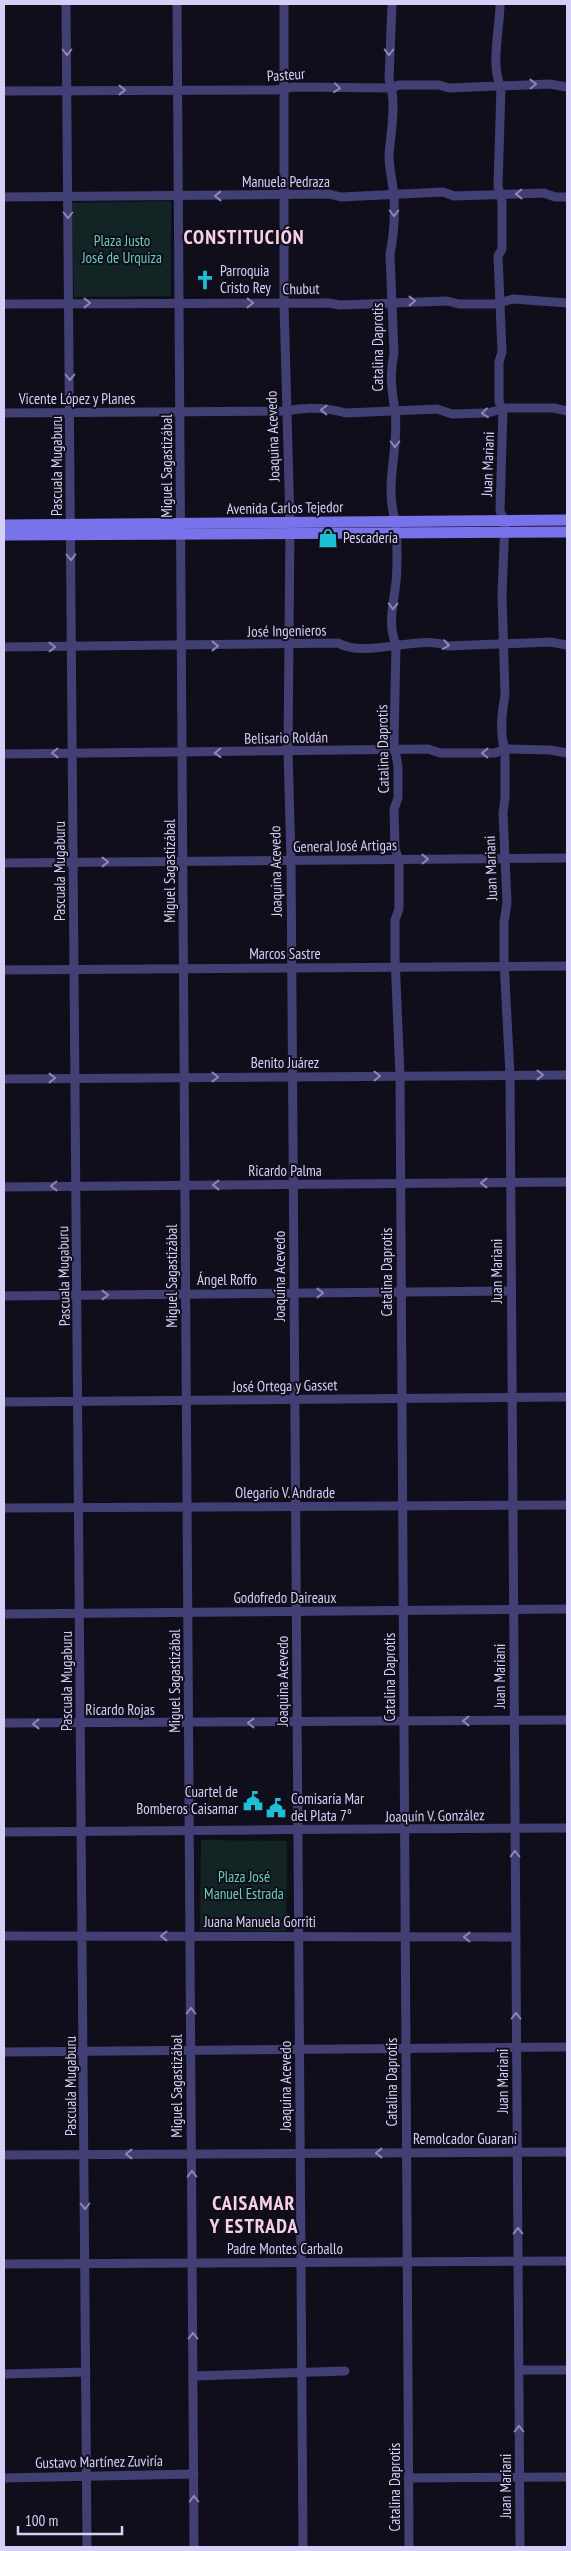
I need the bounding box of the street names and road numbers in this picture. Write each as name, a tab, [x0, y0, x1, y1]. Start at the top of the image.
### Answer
street label: Pasteur	[266, 64, 307, 85]
street label: Manuela Pedraza	[242, 172, 330, 191]
street label: Chubut	[282, 279, 320, 298]
street label: Catalina Daprotis	[368, 303, 387, 391]
street label: Vicente López y Planes	[18, 389, 135, 408]
street label: Joaquina Acevedo	[261, 390, 284, 483]
street label: Miguel Sagastizábal	[157, 414, 176, 518]
street label: Pascuala Mugaburu	[47, 416, 66, 516]
street label: Juan Mariani	[477, 431, 498, 498]
street label: Avenida Carlos Tejedor	[227, 497, 344, 518]
street label: José Ingenieros	[246, 620, 327, 641]
street label: Catalina Daprotis	[372, 704, 393, 794]
street label: Belisario Roldán	[244, 727, 328, 748]
street label: Miguel Sagastizábal	[160, 819, 179, 923]
street label: Pascuala Mugaburu	[50, 821, 69, 921]
street label: Joaquina Acevedo	[265, 826, 286, 917]
street label: General José Artigas	[293, 835, 397, 856]
street label: Juan Mariani	[480, 835, 501, 902]
street label: Marcos Sastre	[249, 944, 321, 963]
street label: Benito Juárez	[251, 1053, 319, 1072]
street label: Ricardo Palma	[248, 1161, 322, 1180]
street label: Miguel Sagastizábal	[162, 1224, 181, 1328]
street label: Pascuala Mugaburu	[53, 1226, 74, 1326]
street label: Catalina Daprotis	[377, 1228, 396, 1316]
street label: Joaquina Acevedo	[270, 1231, 289, 1322]
street label: Juan Mariani	[487, 1239, 506, 1304]
street label: Ángel Roffo	[197, 1270, 257, 1289]
street label: José Ortega y Gasset	[231, 1375, 338, 1396]
street label: Olegario V. Andrade	[235, 1483, 335, 1502]
street label: Godofredo Daireaux	[233, 1588, 337, 1607]
street label: Miguel Sagastizábal	[165, 1629, 184, 1733]
street label: Pascuala Mugaburu	[57, 1631, 76, 1731]
street label: Catalina Daprotis	[380, 1633, 399, 1721]
street label: Joaquina Acevedo	[273, 1636, 292, 1727]
street label: Juan Mariani	[490, 1644, 509, 1709]
street label: Ricardo Rojas	[85, 1700, 155, 1719]
street label: Joaquín V. González	[384, 1805, 485, 1826]
street label: Juana Manuela Gorriti	[203, 1912, 316, 1931]
street label: Miguel Sagastizábal	[167, 2034, 186, 2138]
street label: Pascuala Mugaburu	[61, 2036, 80, 2136]
street label: Catalina Daprotis	[382, 2038, 401, 2126]
street label: Joaquina Acevedo	[276, 2041, 295, 2132]
street label: Juan Mariani	[493, 2049, 512, 2114]
street label: Remolcador Guaraní	[413, 2129, 518, 2148]
street label: Padre Montes Carballo	[227, 2239, 343, 2258]
street label: Catalina Daprotis	[385, 2443, 404, 2531]
street label: Gustavo Martínez Zuviría	[35, 2451, 163, 2472]
street label: Juan Mariani	[496, 2454, 515, 2519]

